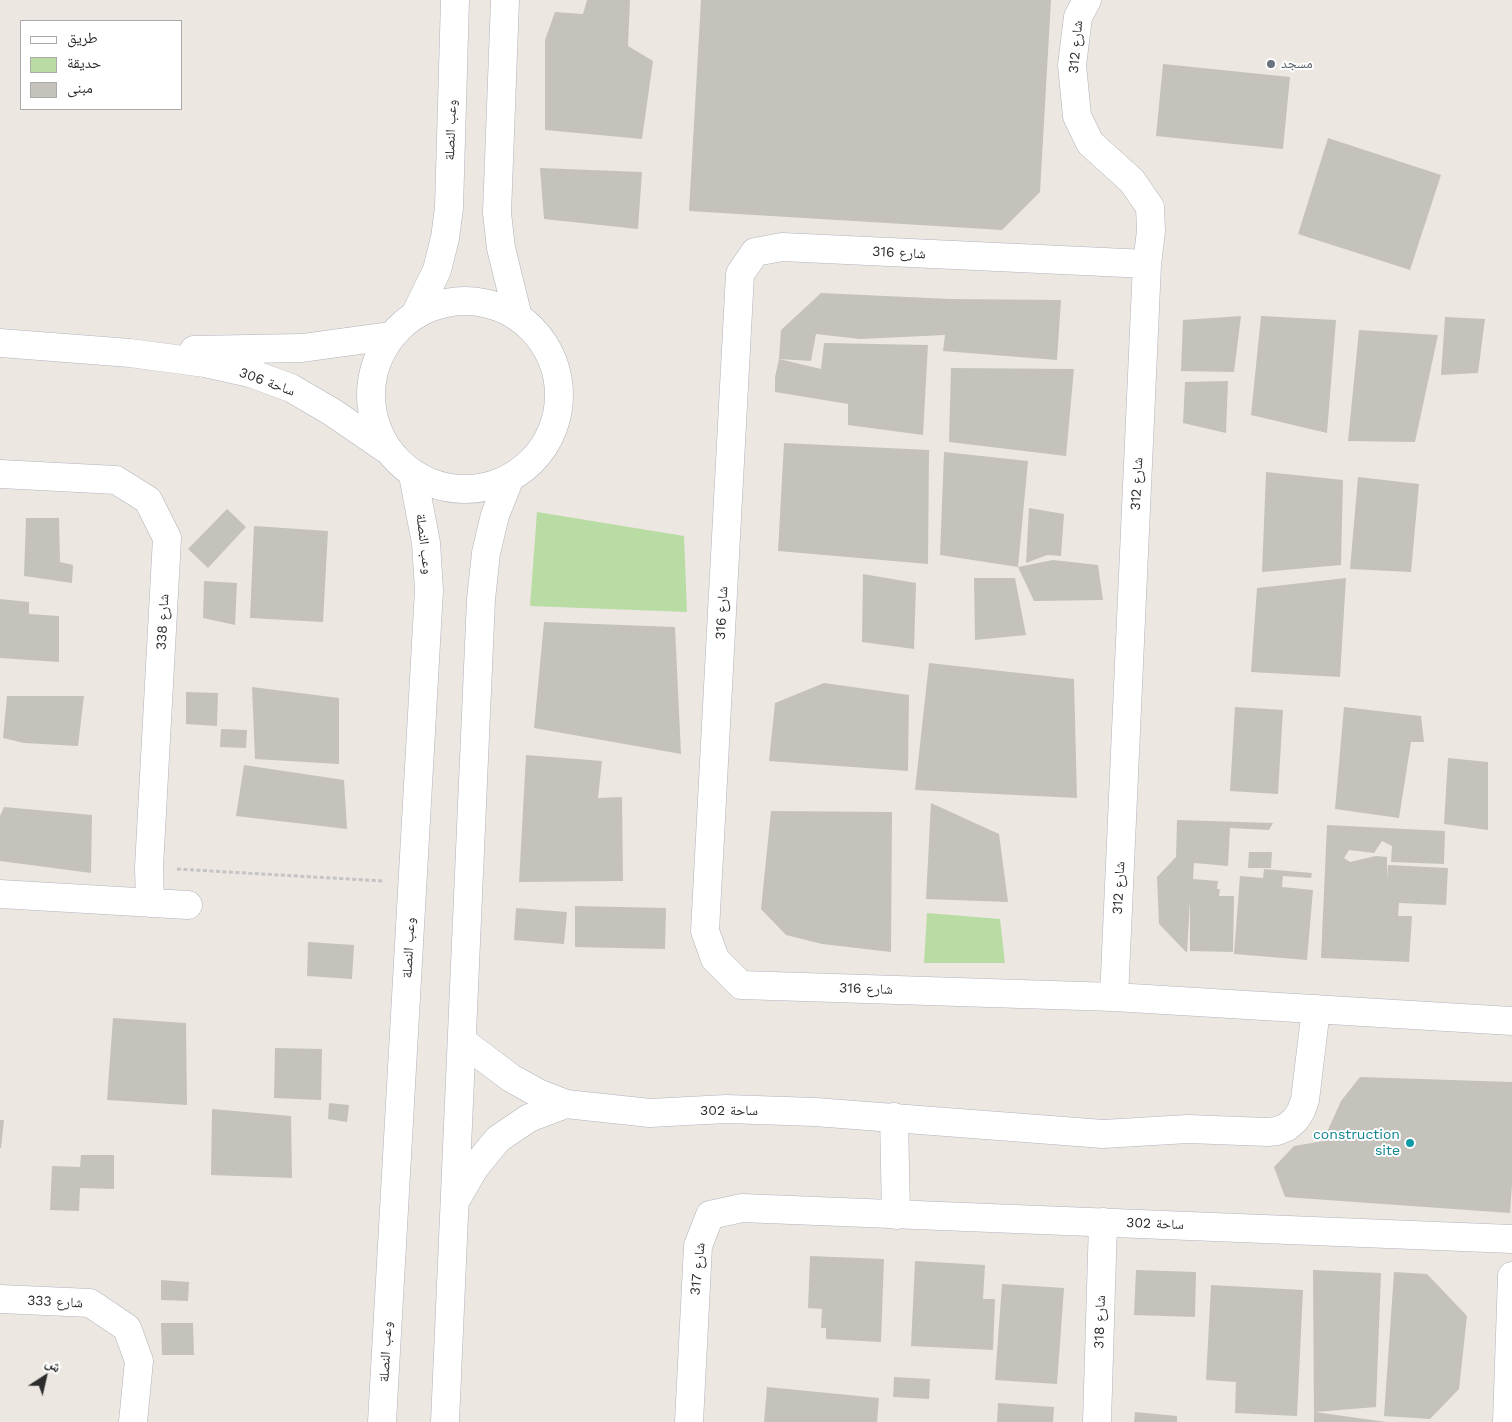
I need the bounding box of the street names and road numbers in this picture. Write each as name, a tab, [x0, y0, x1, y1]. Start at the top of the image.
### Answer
street label: شارع 312	[1065, 20, 1087, 74]
street label: وعب النصلة	[442, 99, 460, 161]
street label: شارع 316	[872, 243, 926, 263]
street label: ساحة 306	[237, 364, 297, 400]
street label: شارع 312	[1127, 457, 1147, 511]
street label: وعب النصلة	[412, 513, 436, 575]
street label: شارع 316	[712, 586, 732, 640]
street label: شارع 338	[153, 593, 173, 651]
street label: شارع 312	[1109, 861, 1129, 915]
street label: وعب النصلة	[399, 917, 419, 979]
street label: شارع 316	[839, 980, 893, 998]
street label: ساحة 302	[700, 1103, 758, 1119]
street label: ساحة 302	[1126, 1215, 1184, 1233]
street label: شارع 317	[687, 1242, 709, 1296]
street label: شارع 333	[27, 1292, 83, 1312]
street label: شارع 318	[1091, 1295, 1109, 1349]
street label: وعب النصلة	[376, 1321, 396, 1383]

